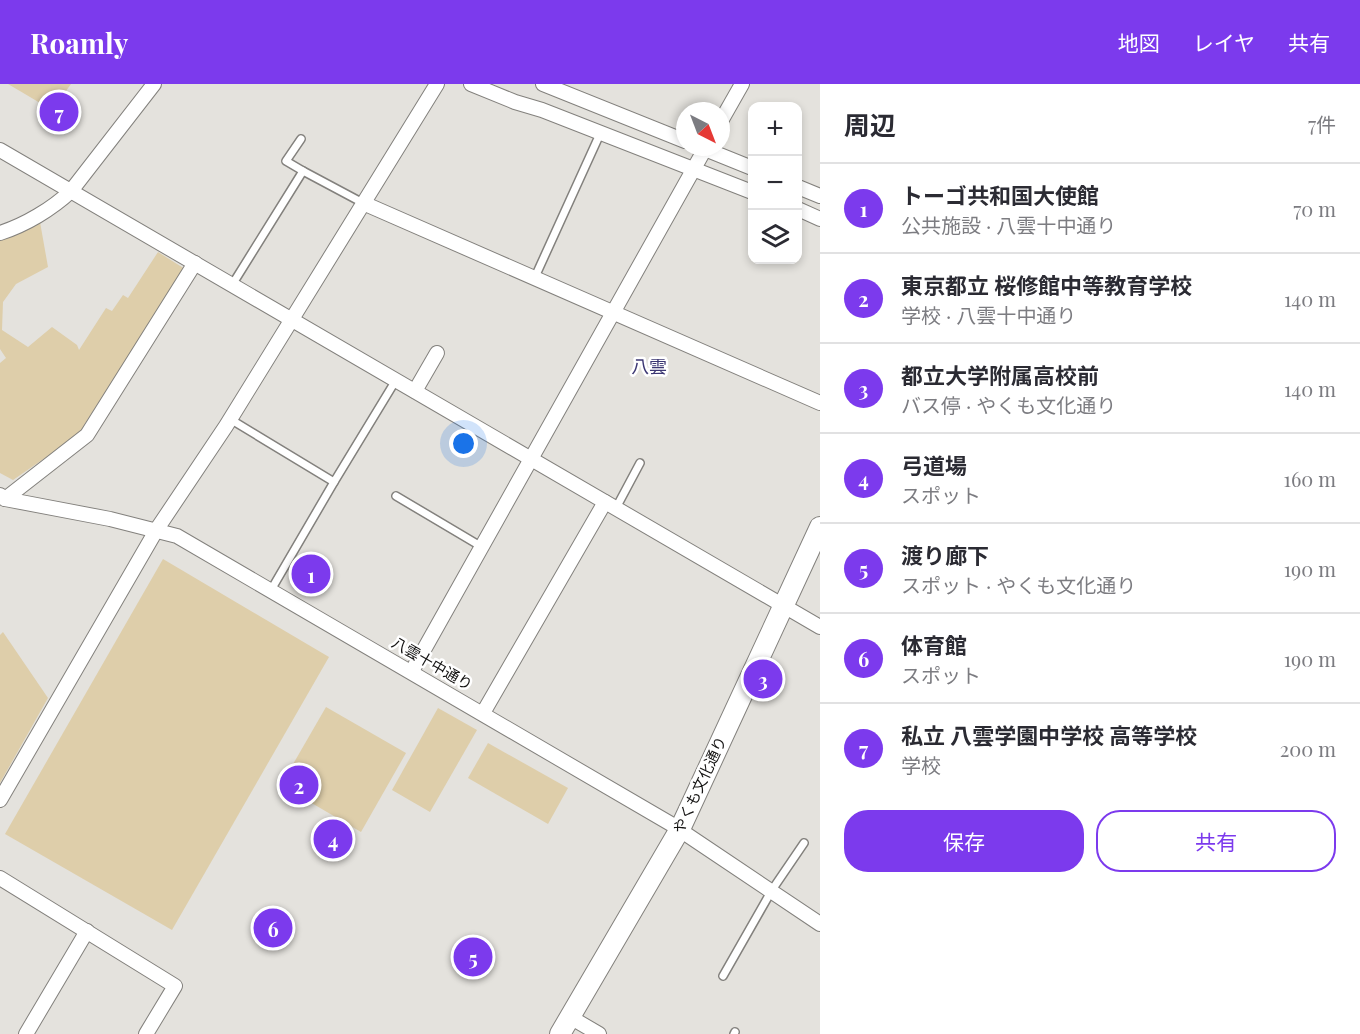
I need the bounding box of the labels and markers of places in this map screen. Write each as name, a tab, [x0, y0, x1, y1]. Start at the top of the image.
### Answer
pin: 7	[40, 90, 78, 135]
pin: 1	[292, 552, 330, 596]
pin: 3	[744, 656, 783, 702]
pin: 2	[280, 762, 318, 808]
pin: 4	[314, 816, 352, 861]
pin: 6	[254, 906, 292, 950]
pin: 5	[454, 934, 492, 980]

